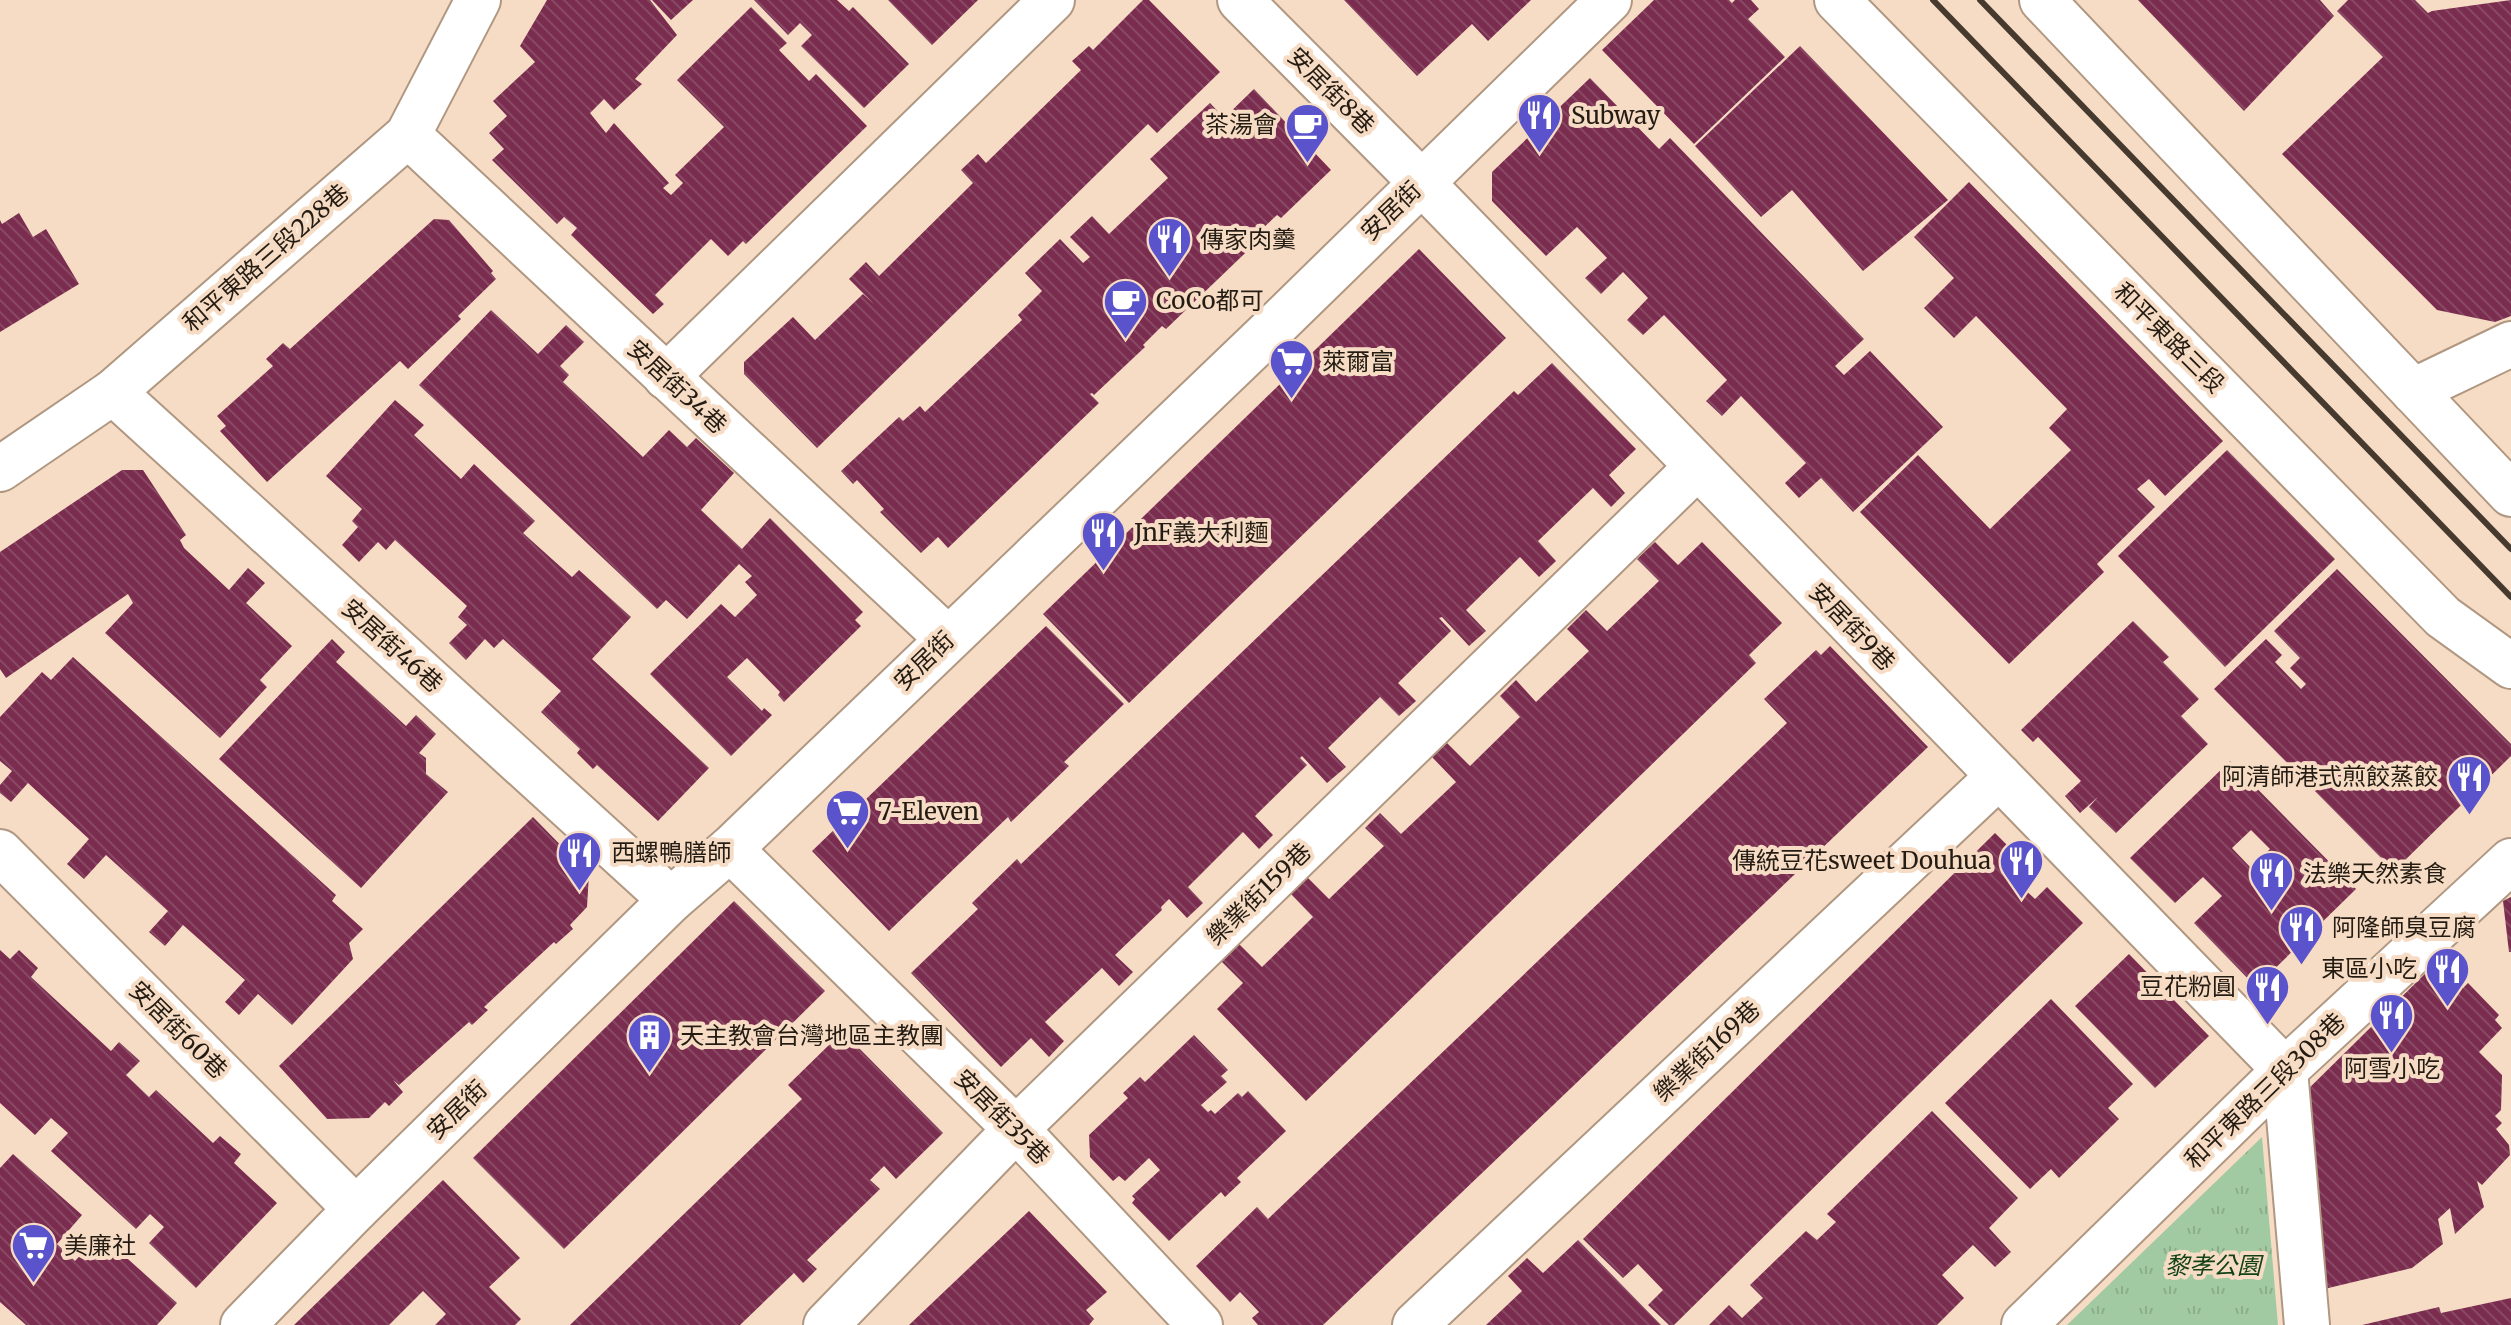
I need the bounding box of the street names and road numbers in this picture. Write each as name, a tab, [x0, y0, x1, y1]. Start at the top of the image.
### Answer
street label: 安居街8巷	[1281, 41, 1381, 141]
street label: 安居街	[1354, 174, 1427, 247]
street label: 和平東路三段228巷	[176, 177, 355, 338]
street label: 和平東路三段	[2107, 276, 2231, 400]
street label: 安居街34巷	[621, 333, 733, 440]
street label: 安居街9巷	[1803, 576, 1902, 677]
street label: 安居街46巷	[335, 592, 449, 699]
street label: 安居街	[887, 624, 960, 697]
street label: 樂業街159巷	[1200, 836, 1318, 951]
street label: 安居街60巷	[123, 974, 234, 1085]
street label: 樂業街169巷	[1647, 993, 1766, 1108]
street label: 和平東路三段308巷	[2178, 1006, 2351, 1175]
street label: 安居街35巷	[948, 1062, 1057, 1171]
street label: 安居街	[420, 1073, 493, 1146]

